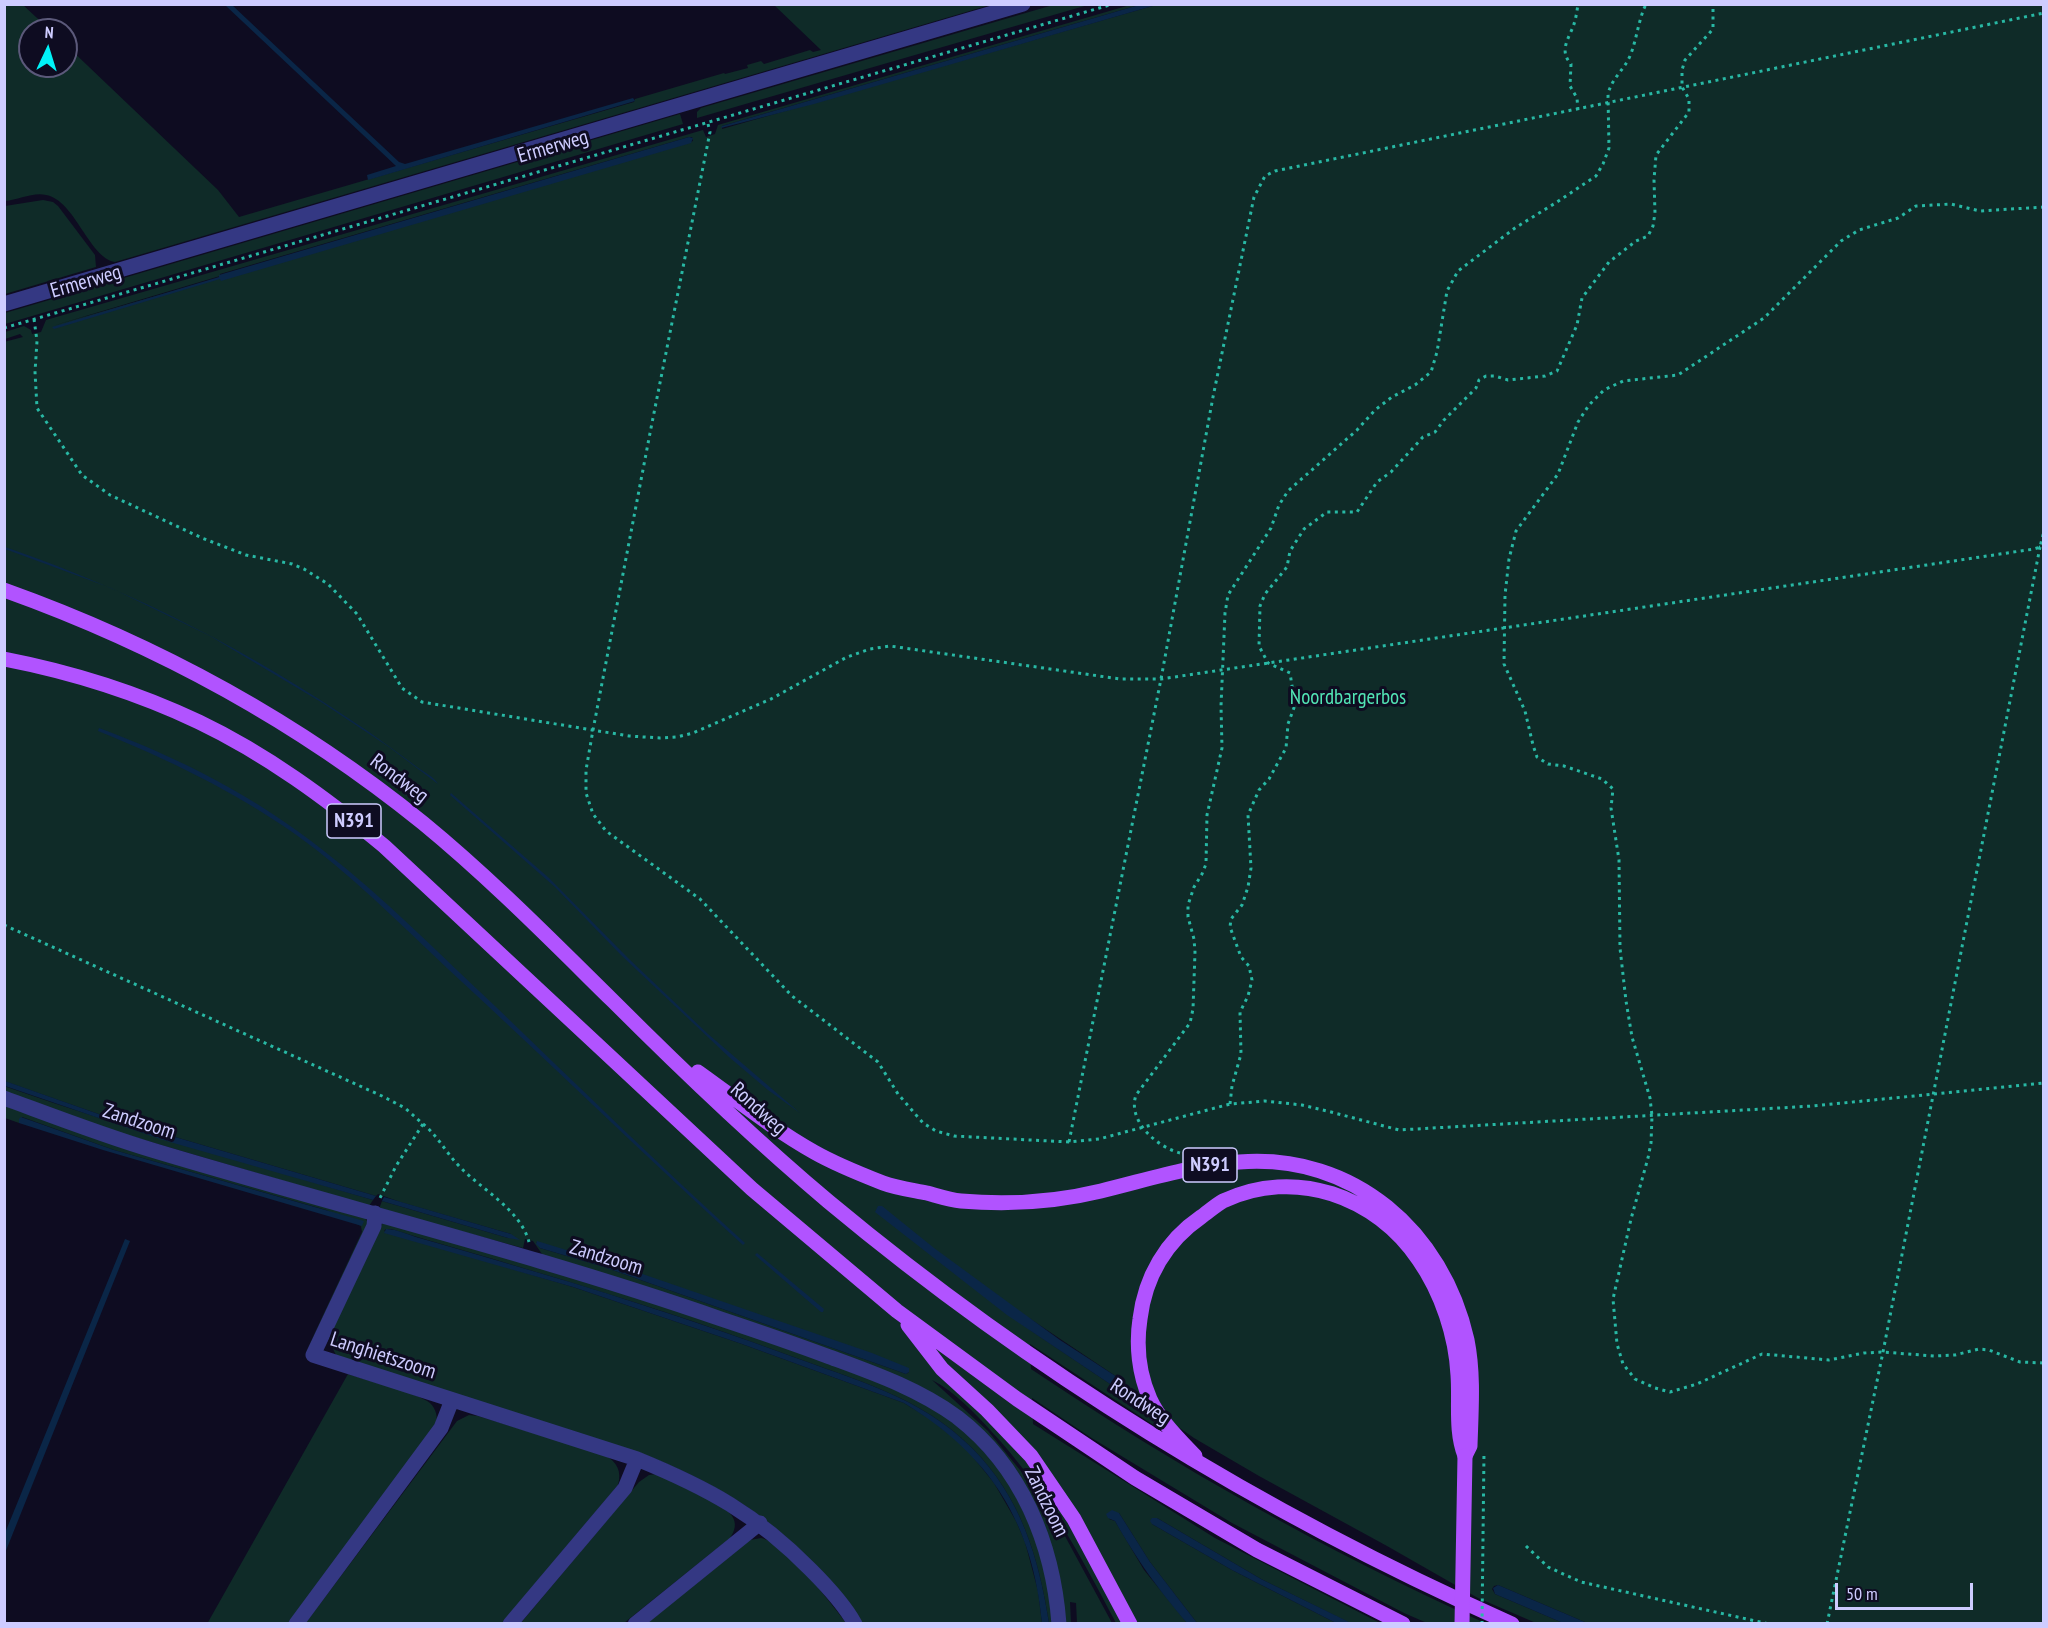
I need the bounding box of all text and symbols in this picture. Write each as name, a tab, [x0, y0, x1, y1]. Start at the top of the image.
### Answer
north arrow	[18, 18, 78, 78]
text: N	[44, 22, 54, 42]
street label: Ermerweg	[515, 125, 591, 169]
street label: Ermerweg	[48, 260, 124, 304]
park label: Noordbargerbos	[1290, 685, 1406, 711]
street label: Rondweg	[365, 749, 433, 809]
road number: N391	[327, 804, 381, 838]
street label: Rondweg	[725, 1077, 791, 1141]
street label: Zandzoom	[100, 1098, 178, 1146]
road number: N391	[1183, 1148, 1237, 1182]
street label: Zandzoom	[567, 1235, 645, 1281]
street label: Langhietszoom	[327, 1327, 439, 1385]
street label: Rondweg	[1105, 1373, 1175, 1431]
street label: Zandzoom	[1018, 1463, 1074, 1541]
scale bar	[1838, 1571, 1976, 1609]
text: 50 m	[1846, 1582, 1878, 1605]

